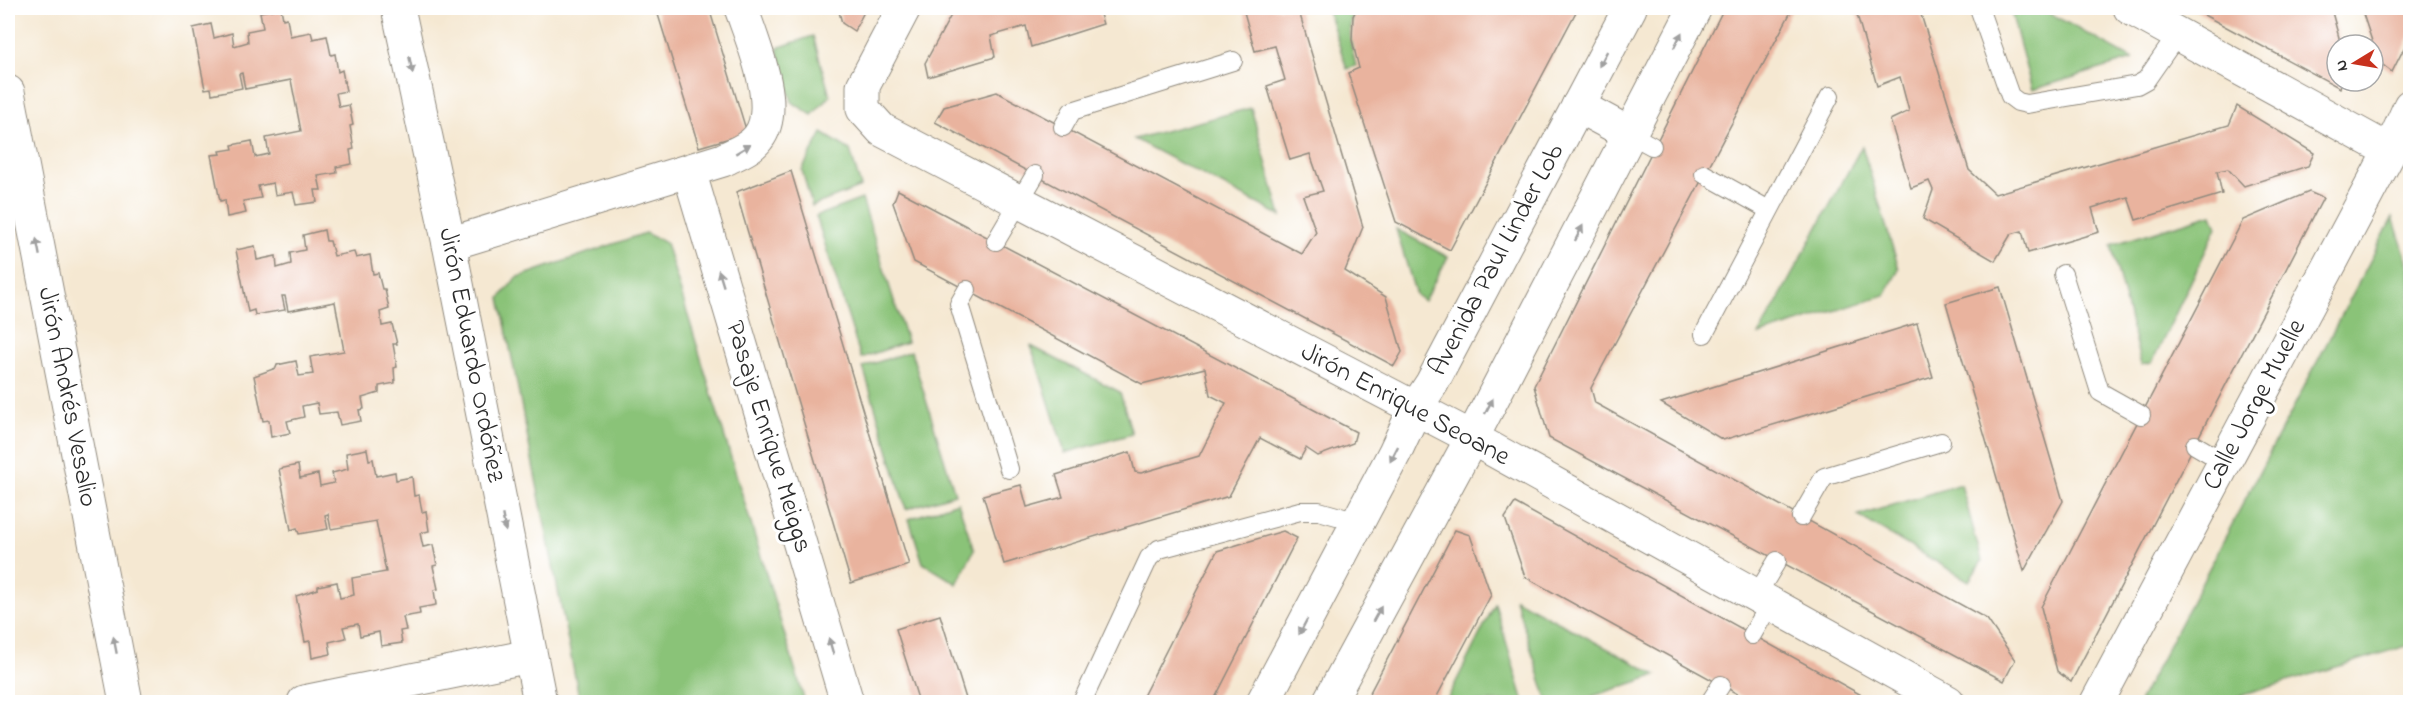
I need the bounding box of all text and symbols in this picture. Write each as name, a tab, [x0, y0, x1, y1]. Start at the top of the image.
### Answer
one-way arrow	[1673, 32, 1683, 49]
north arrow	[2325, 33, 2385, 93]
one-way arrow	[1598, 51, 1608, 68]
one-way arrow	[407, 55, 416, 74]
text: N	[2329, 58, 2355, 73]
street label: Avenida Paul Linder Lob	[1419, 137, 1575, 383]
one-way arrow	[735, 144, 752, 154]
street label: Jirón Eduardo Ordóñez	[427, 224, 515, 486]
one-way arrow	[1574, 224, 1584, 241]
one-way arrow	[33, 238, 42, 257]
one-way arrow	[716, 269, 725, 287]
street label: Jirón Andrés Vesalio	[27, 284, 107, 510]
street label: Calle Jorge Muelle	[2193, 312, 2317, 498]
street label: Pasaje Enrique Meiggs	[714, 316, 822, 558]
street label: Jirón Enrique Seoane	[1293, 333, 1518, 477]
one-way arrow	[1484, 397, 1494, 414]
one-way arrow	[1389, 446, 1398, 463]
one-way arrow	[500, 514, 509, 533]
one-way arrow	[1372, 605, 1382, 622]
one-way arrow	[1298, 619, 1308, 636]
one-way arrow	[110, 635, 119, 654]
one-way arrow	[826, 637, 835, 655]

